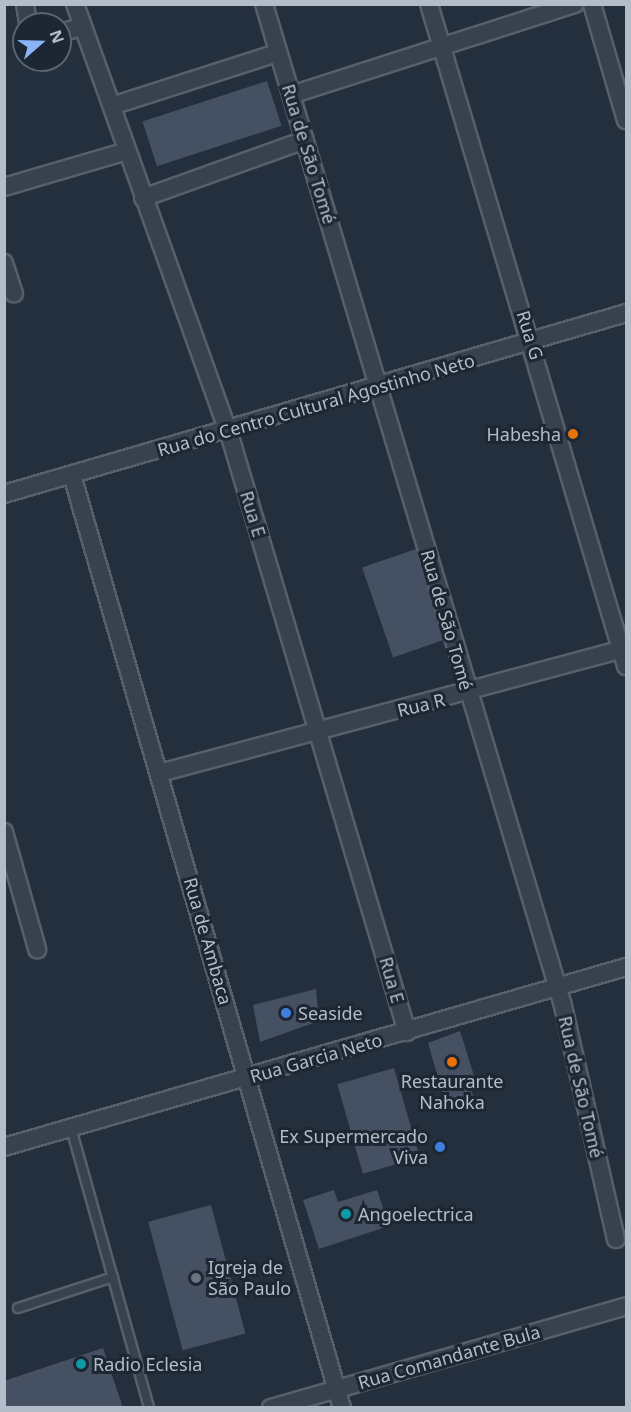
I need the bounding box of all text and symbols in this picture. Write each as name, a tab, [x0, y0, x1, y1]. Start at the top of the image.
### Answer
north arrow	[12, 12, 72, 72]
text: N	[44, 27, 70, 46]
street label: Rua de São Tomé	[277, 81, 341, 227]
street label: Rua G	[512, 308, 548, 362]
street label: Rua do Centro Cultural Agostinho Neto	[155, 349, 477, 461]
place label: Habesha	[486, 423, 561, 445]
marker: Habesha	[566, 427, 580, 441]
street label: Rua E	[236, 488, 270, 540]
street label: Rua de São Tomé	[417, 547, 477, 693]
street label: Rua R	[395, 689, 447, 721]
street label: Rua de Ambaca	[180, 875, 236, 1007]
street label: Rua E	[375, 954, 409, 1006]
place label: Seaside	[298, 1002, 363, 1024]
marker: Seaside	[279, 1006, 293, 1020]
street label: Rua de São Tomé	[554, 1014, 608, 1160]
street label: Rua Garcia Neto	[247, 1029, 385, 1087]
marker: Restaurante Nahoka	[445, 1055, 459, 1069]
place label: Restaurante Nahoka	[401, 1071, 503, 1114]
place label: Ex Supermercado Viva	[279, 1126, 428, 1168]
marker: Ex Supermercado Viva	[433, 1140, 447, 1154]
place label: Angoelectrica	[358, 1203, 473, 1225]
marker: Angoelectrica	[339, 1207, 353, 1221]
place label: Igreja de São Paulo	[208, 1257, 291, 1300]
marker: Igreja de São Paulo	[189, 1271, 203, 1285]
street label: Rua Comandante Bula	[355, 1321, 543, 1393]
place label: Radio Eclesia	[93, 1353, 202, 1375]
marker: Radio Eclesia	[74, 1357, 88, 1371]

